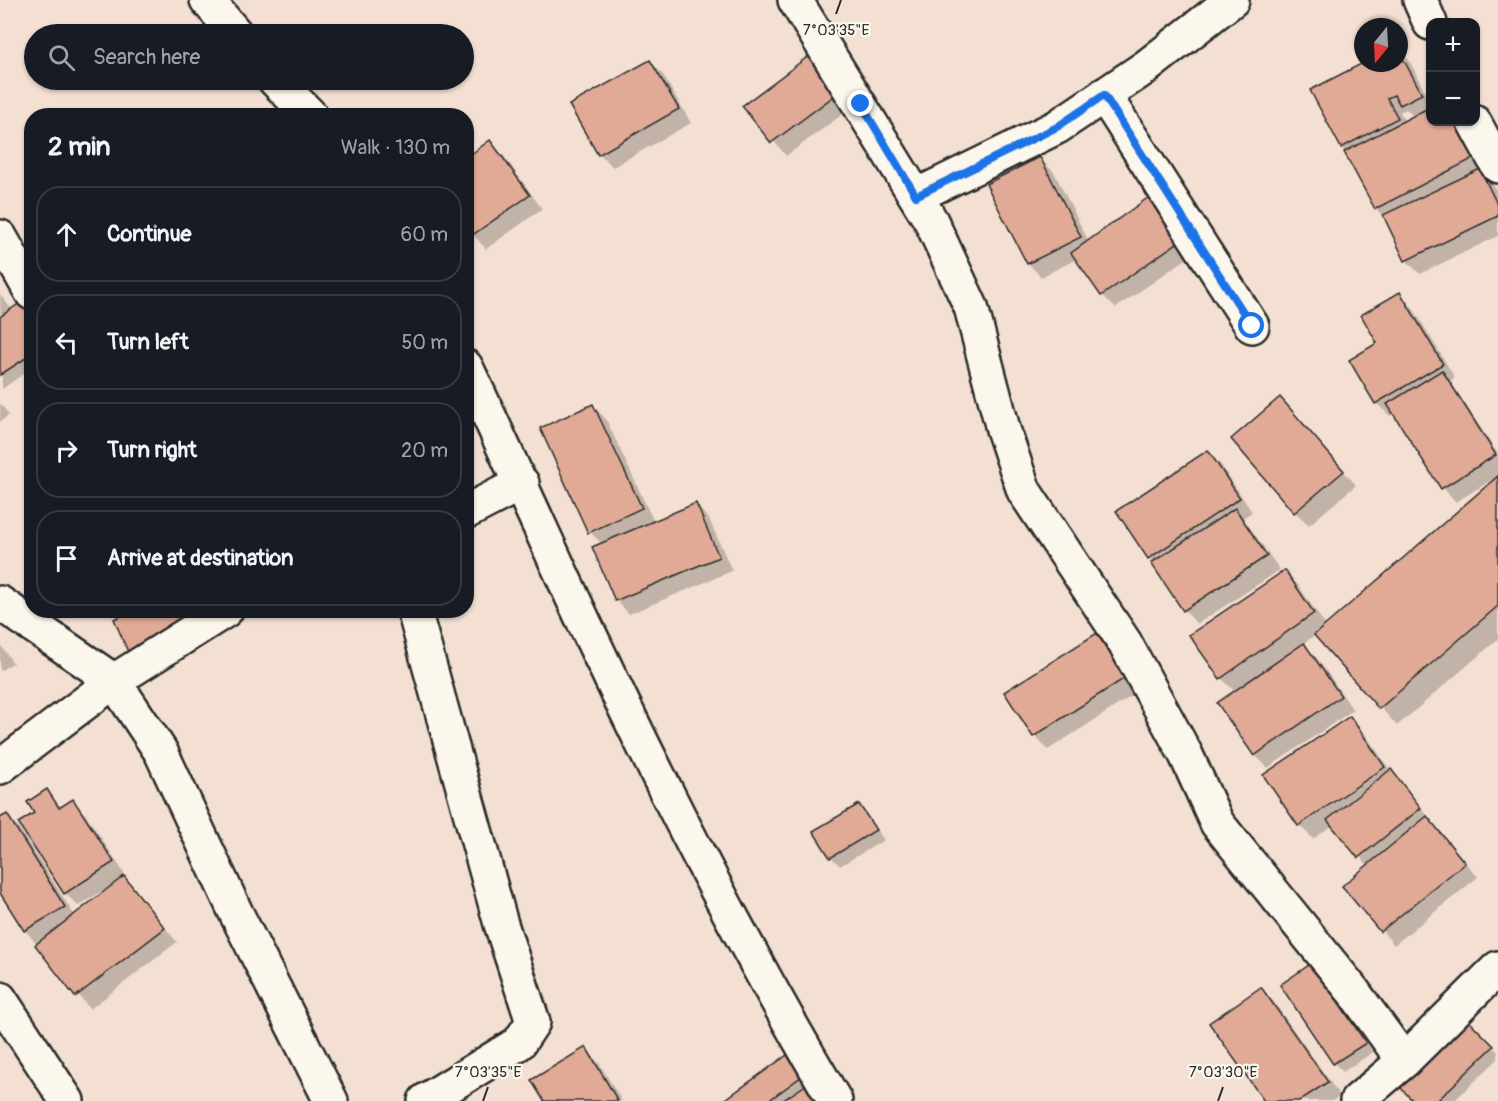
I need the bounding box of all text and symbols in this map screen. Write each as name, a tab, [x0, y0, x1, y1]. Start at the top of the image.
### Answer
north arrow	[1354, 18, 1408, 72]
map controls	[1426, 18, 1480, 126]
button: +	[1426, 18, 1480, 72]
text: 7°03'35"E	[803, 21, 869, 40]
search box	[24, 24, 474, 90]
icon: search	[45, 41, 78, 74]
text: Search here	[93, 43, 200, 71]
button: −	[1426, 72, 1480, 126]
route end	[847, 90, 873, 116]
text: 2 min	[48, 131, 110, 163]
text: Walk · 130 m	[341, 135, 450, 160]
icon: ahead	[50, 218, 83, 251]
text: Continue	[107, 220, 191, 248]
text: 60 m	[401, 222, 448, 247]
route start	[1238, 312, 1264, 338]
icon: left	[50, 326, 83, 359]
text: Turn left	[107, 328, 189, 356]
text: 50 m	[401, 330, 448, 355]
icon: right	[50, 434, 83, 467]
text: Turn right	[107, 436, 197, 464]
text: 20 m	[401, 438, 448, 463]
icon: arrive	[50, 542, 83, 575]
text: Arrive at destination	[107, 544, 293, 572]
text: 7°03'35"E	[455, 1063, 521, 1082]
text: 7°03'30"E	[1189, 1063, 1257, 1082]

